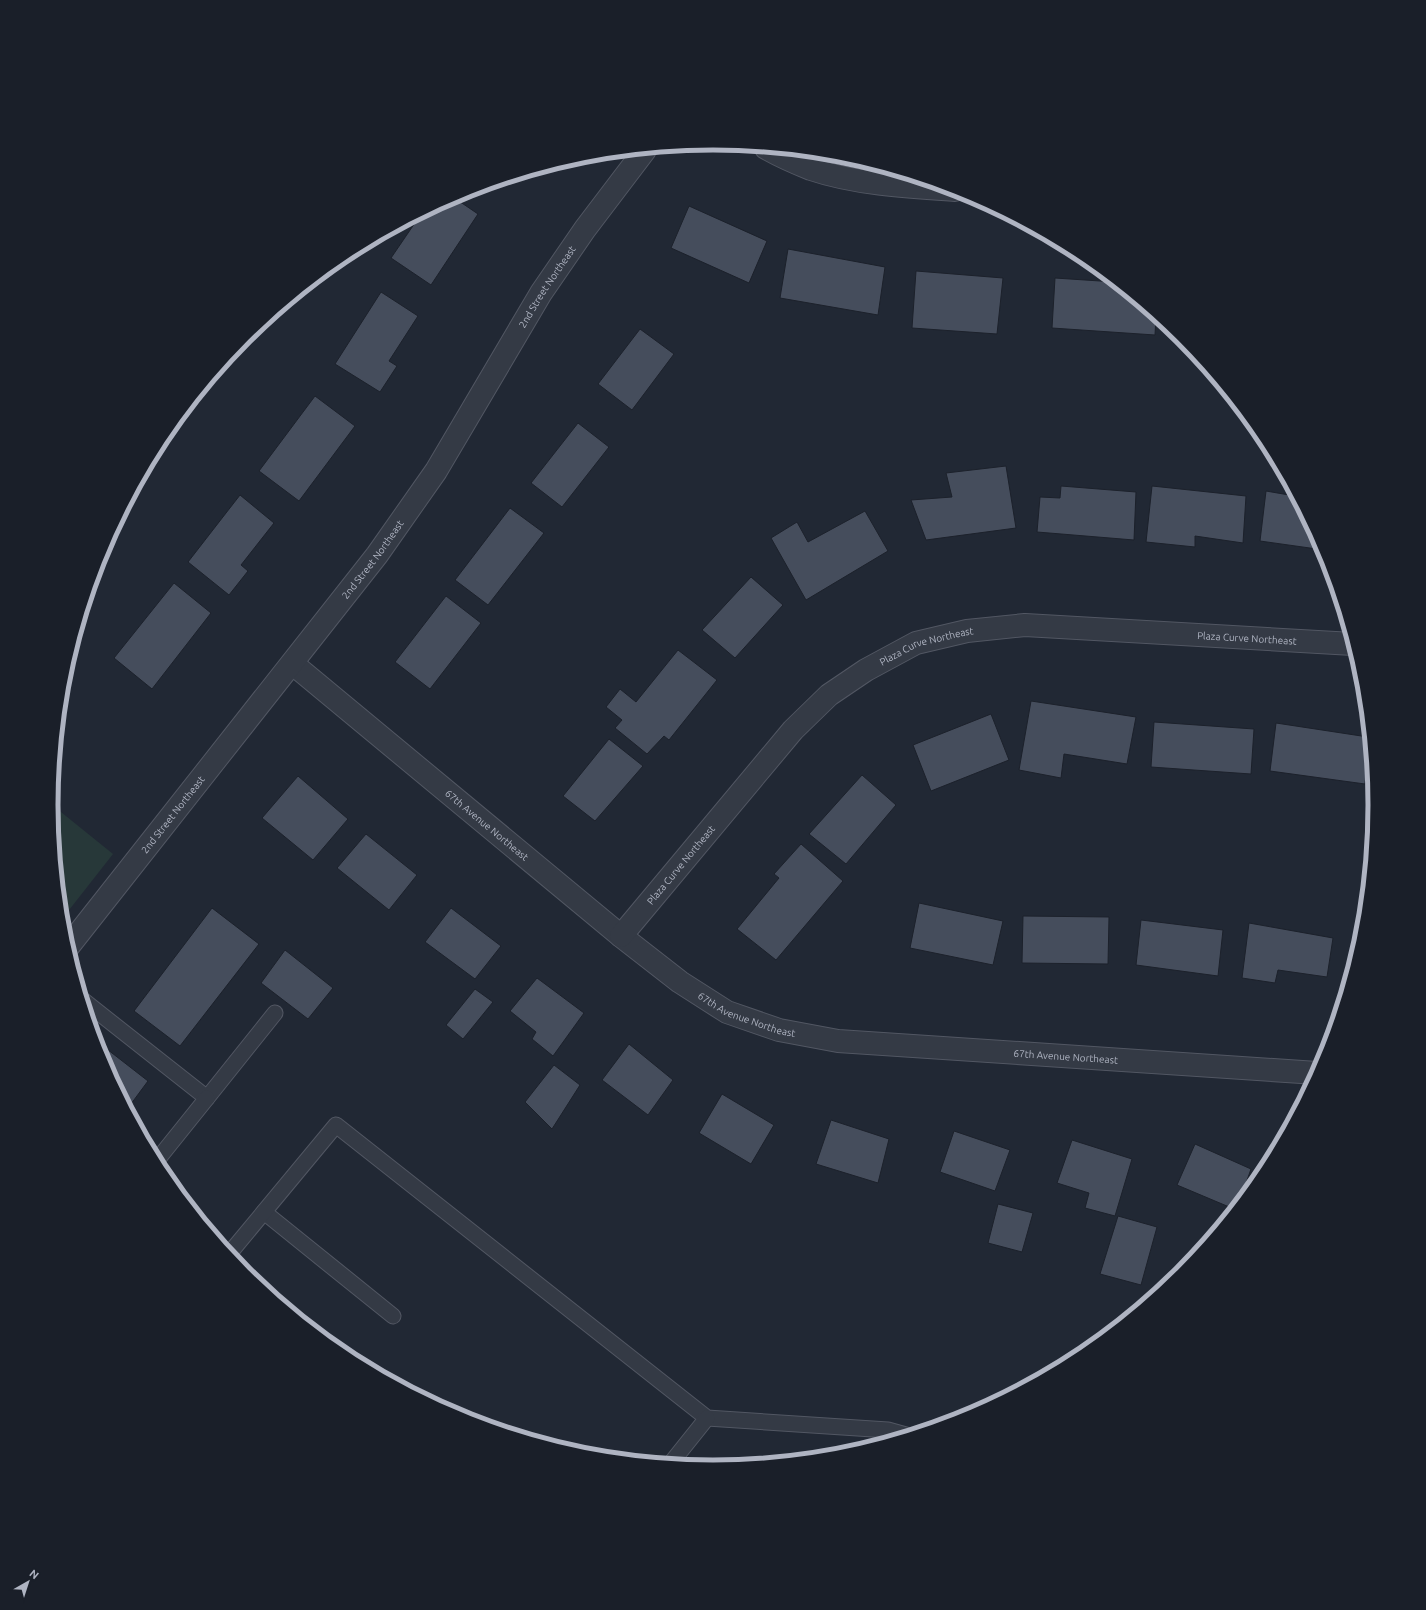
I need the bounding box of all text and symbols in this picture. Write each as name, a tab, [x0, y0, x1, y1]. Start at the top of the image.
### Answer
street label: 2nd Street Northeast	[516, 244, 577, 329]
street label: 2nd Street Northeast	[339, 518, 405, 601]
street label: Plaza Curve Northeast	[877, 625, 974, 667]
street label: Plaza Curve Northeast	[1197, 629, 1297, 646]
street label: 2nd Street Northeast	[139, 773, 206, 855]
street label: 67th Avenue Northeast	[443, 787, 531, 863]
street label: Plaza Curve Northeast	[644, 823, 717, 906]
street label: 67th Avenue Northeast	[696, 990, 796, 1038]
street label: 67th Avenue Northeast	[1013, 1047, 1118, 1065]
north arrow	[8, 1562, 48, 1602]
text: N	[27, 1567, 41, 1581]

